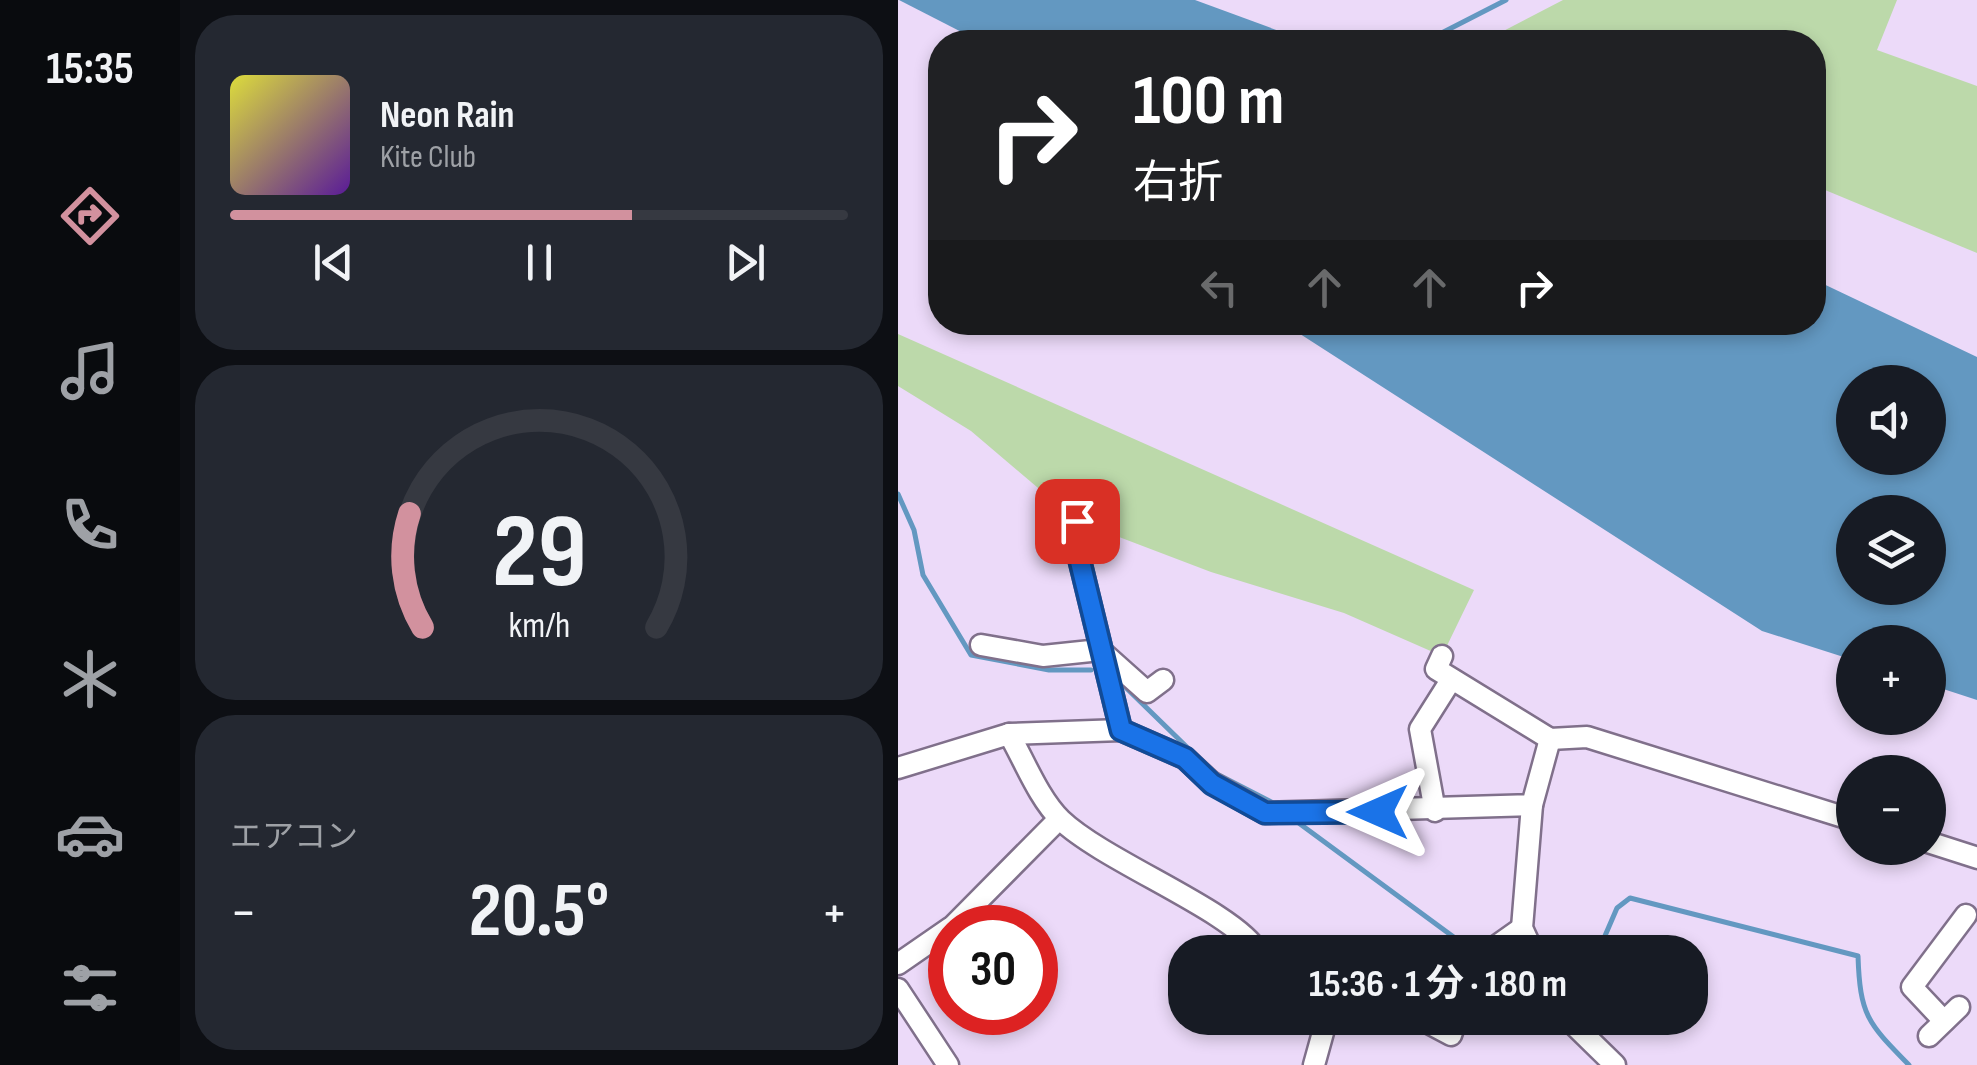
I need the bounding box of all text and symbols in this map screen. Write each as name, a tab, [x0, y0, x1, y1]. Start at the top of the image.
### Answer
text: 15:35	[46, 42, 134, 97]
text: 100 m	[1133, 60, 1284, 144]
icon: right	[968, 70, 1098, 200]
text: Neon Rain	[380, 93, 514, 138]
text: Kite Club	[380, 138, 476, 177]
text: 右折	[1133, 156, 1223, 211]
icon: directions	[55, 181, 125, 251]
icon: previous	[306, 235, 361, 290]
icon: pause	[512, 235, 567, 290]
icon: next	[718, 235, 773, 290]
icon: left	[1192, 260, 1247, 315]
icon: ahead	[1297, 260, 1352, 315]
icon: ahead	[1402, 260, 1457, 315]
icon: right	[1507, 260, 1562, 315]
icon: music	[55, 336, 125, 406]
map controls	[1836, 365, 1946, 865]
button: sound	[1836, 365, 1946, 475]
pin	[1035, 479, 1120, 564]
icon: phone	[55, 490, 125, 560]
text: 29	[492, 491, 586, 616]
icon: arrive	[1050, 494, 1105, 549]
button: layers	[1836, 495, 1946, 605]
text: km/h	[508, 605, 570, 648]
button: +	[1836, 625, 1946, 735]
icon: climate	[55, 644, 125, 714]
button: −	[1836, 755, 1946, 865]
position arrow	[1326, 760, 1430, 864]
icon: car	[55, 799, 125, 869]
text: エアコン	[230, 818, 358, 857]
text: 20.5°	[469, 867, 609, 958]
text: −	[230, 880, 257, 947]
text: +	[821, 880, 848, 947]
speed limit sign: 30	[928, 905, 1058, 1035]
icon: filters	[55, 953, 125, 1023]
text: 15:36 · 1 分 · 180 m	[1309, 962, 1567, 1007]

